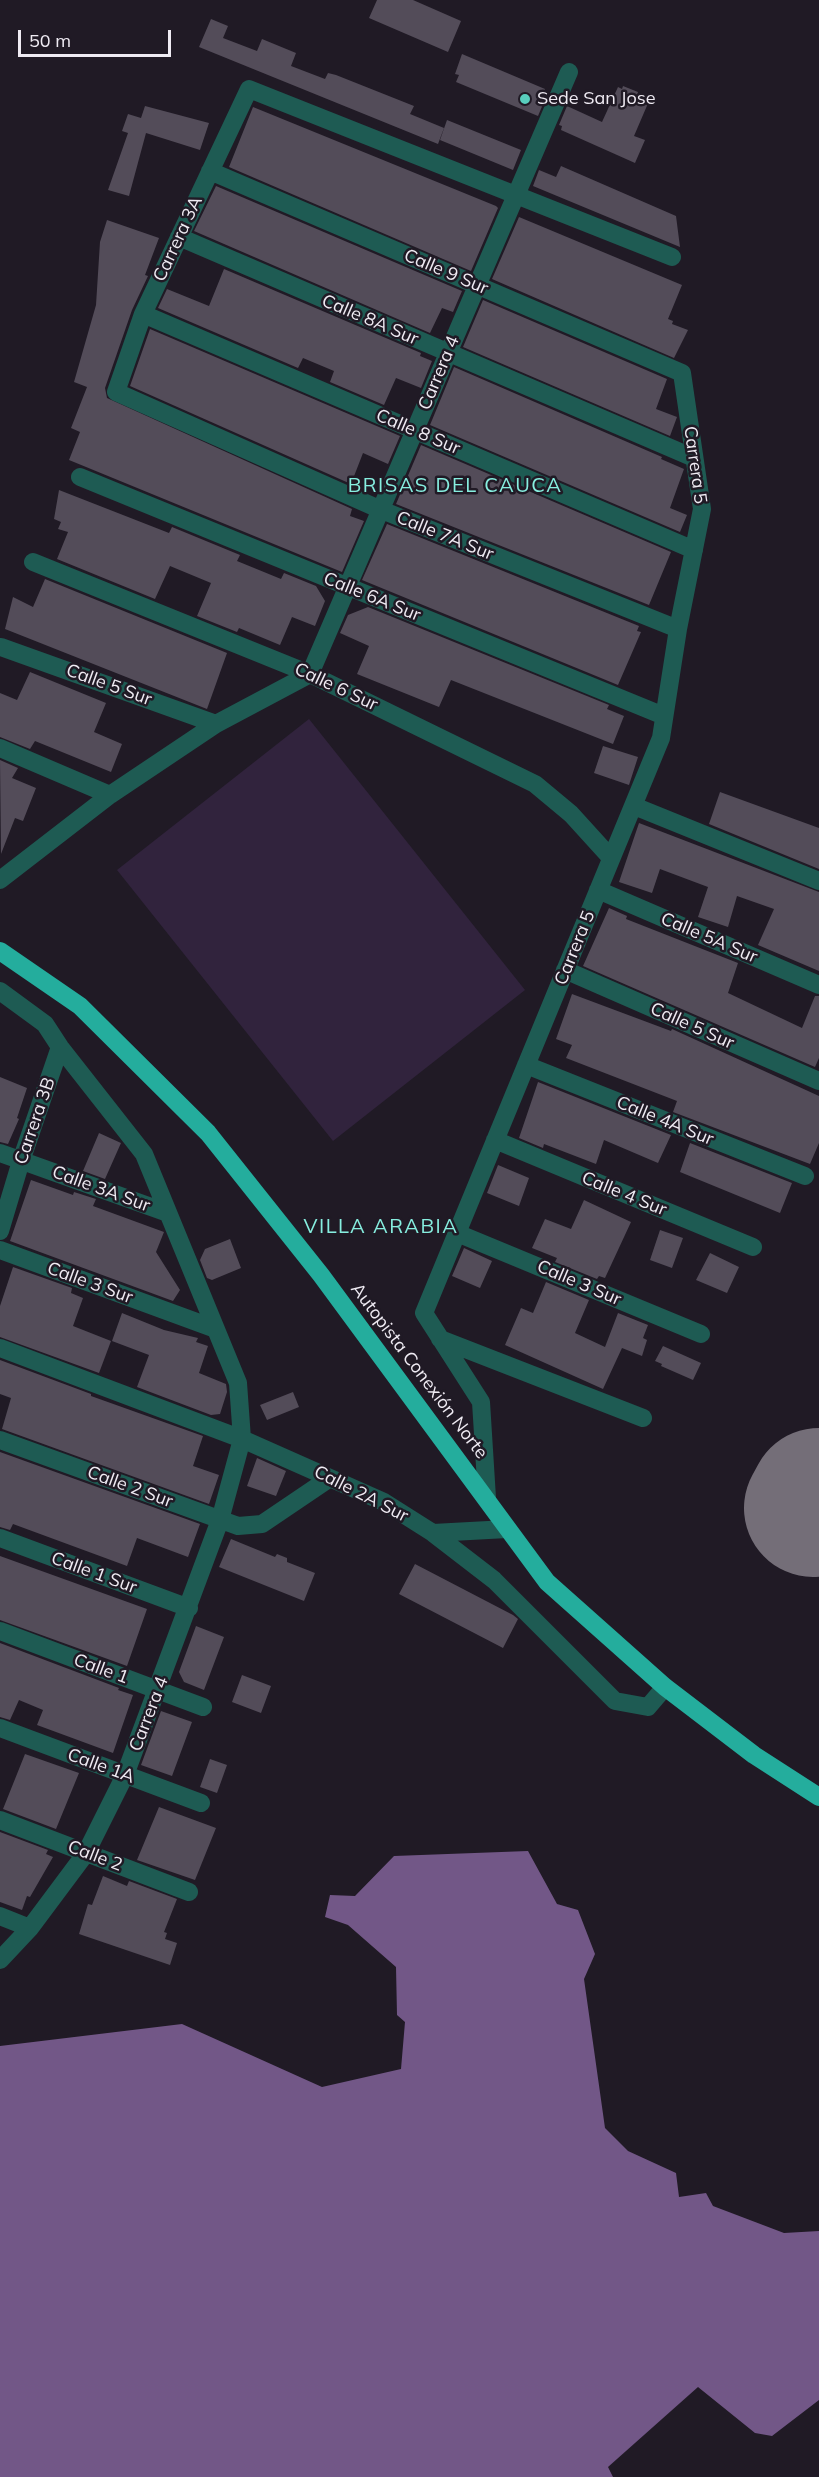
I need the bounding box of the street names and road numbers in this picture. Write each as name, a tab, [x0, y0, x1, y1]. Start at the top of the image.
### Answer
street label: Carrera 3A	[149, 193, 207, 285]
street label: Calle 9 Sur	[401, 245, 491, 299]
street label: Calle 8A Sur	[318, 290, 422, 350]
street label: Carrera 4	[414, 333, 464, 413]
street label: Calle 8 Sur	[373, 405, 463, 459]
street label: Carrera 5	[679, 425, 711, 505]
street label: Calle 7A Sur	[393, 507, 497, 565]
street label: Calle 6A Sur	[320, 568, 424, 626]
street label: Calle 6 Sur	[291, 658, 381, 716]
street label: Calle 5 Sur	[63, 660, 155, 710]
street label: Carrera 5	[550, 908, 600, 988]
street label: Calle 5A Sur	[657, 908, 761, 968]
street label: Calle 5 Sur	[647, 998, 737, 1054]
street label: Carrera 3B	[10, 1075, 60, 1167]
street label: Calle 4A Sur	[613, 1092, 717, 1150]
street label: Calle 3A Sur	[49, 1161, 153, 1217]
street label: Calle 4 Sur	[578, 1167, 670, 1221]
street label: Calle 3 Sur	[534, 1256, 624, 1310]
street label: Calle 3 Sur	[44, 1258, 136, 1308]
street label: Autopista Conexión Norte	[346, 1279, 492, 1463]
street label: Calle 2A Sur	[310, 1461, 412, 1527]
street label: Calle 2 Sur	[84, 1462, 176, 1512]
street label: Calle 1 Sur	[48, 1548, 140, 1598]
street label: Calle 1	[71, 1649, 131, 1689]
street label: Carrera 4	[125, 1674, 173, 1754]
street label: Calle 1A	[64, 1744, 138, 1788]
street label: Calle 2	[65, 1836, 125, 1876]

